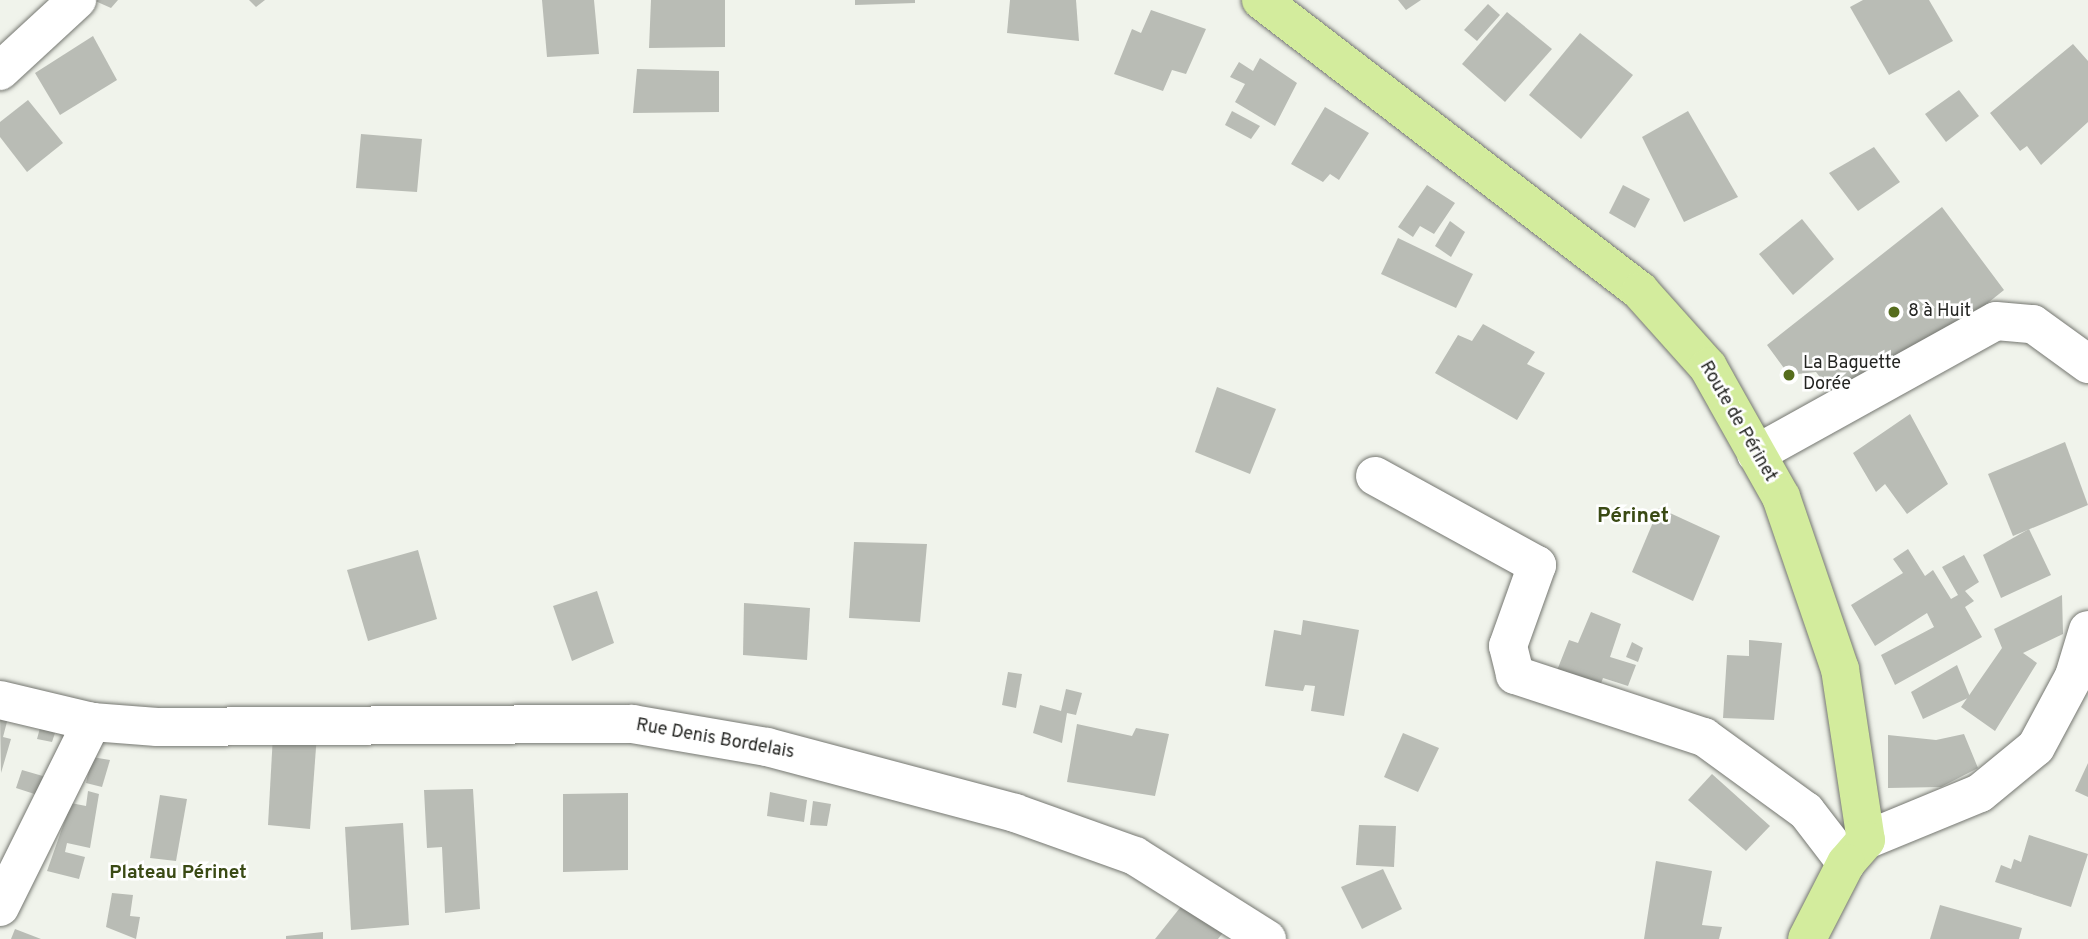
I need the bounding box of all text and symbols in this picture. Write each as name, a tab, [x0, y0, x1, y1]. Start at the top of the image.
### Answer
place label: 8 à Huit	[1908, 301, 1971, 323]
marker: 8 à Huit	[1886, 304, 1902, 320]
place label: La Baguette Dorée	[1803, 354, 1901, 396]
street label: Route de Périnet	[1694, 358, 1780, 486]
marker: La Baguette Dorée	[1781, 367, 1797, 383]
district label: Périnet	[1597, 504, 1669, 530]
street label: Rue Denis Bordelais	[634, 715, 796, 765]
district label: Plateau Périnet	[109, 863, 247, 885]

